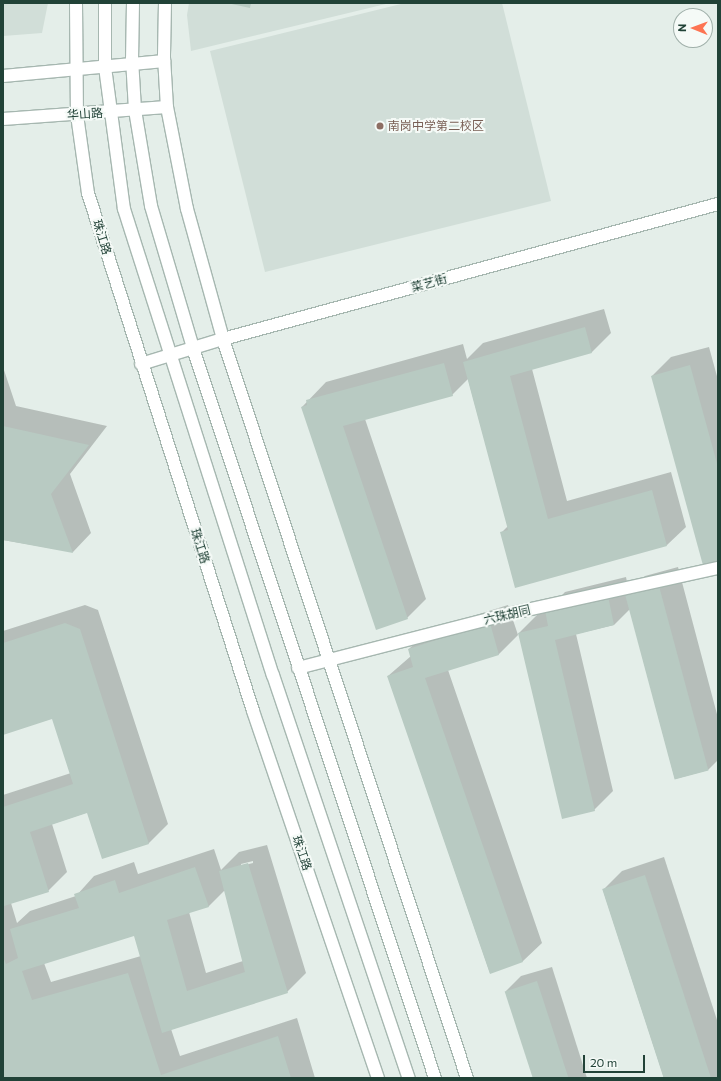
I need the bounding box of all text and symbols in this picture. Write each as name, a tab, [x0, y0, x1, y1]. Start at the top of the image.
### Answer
north arrow	[673, 8, 713, 48]
text: N	[675, 24, 688, 32]
street label: 华山路	[67, 106, 103, 122]
place label: 南岗中学第二校区	[388, 119, 484, 133]
marker: 南岗中学第二校区	[375, 121, 385, 131]
street label: 珠江路	[90, 218, 114, 256]
street label: 菜艺街	[410, 271, 448, 295]
street label: 珠江路	[188, 527, 212, 565]
street label: 六珠胡同	[482, 603, 532, 627]
street label: 珠江路	[289, 834, 315, 872]
scale bar	[585, 1047, 647, 1073]
text: 20 m	[590, 1055, 617, 1069]

